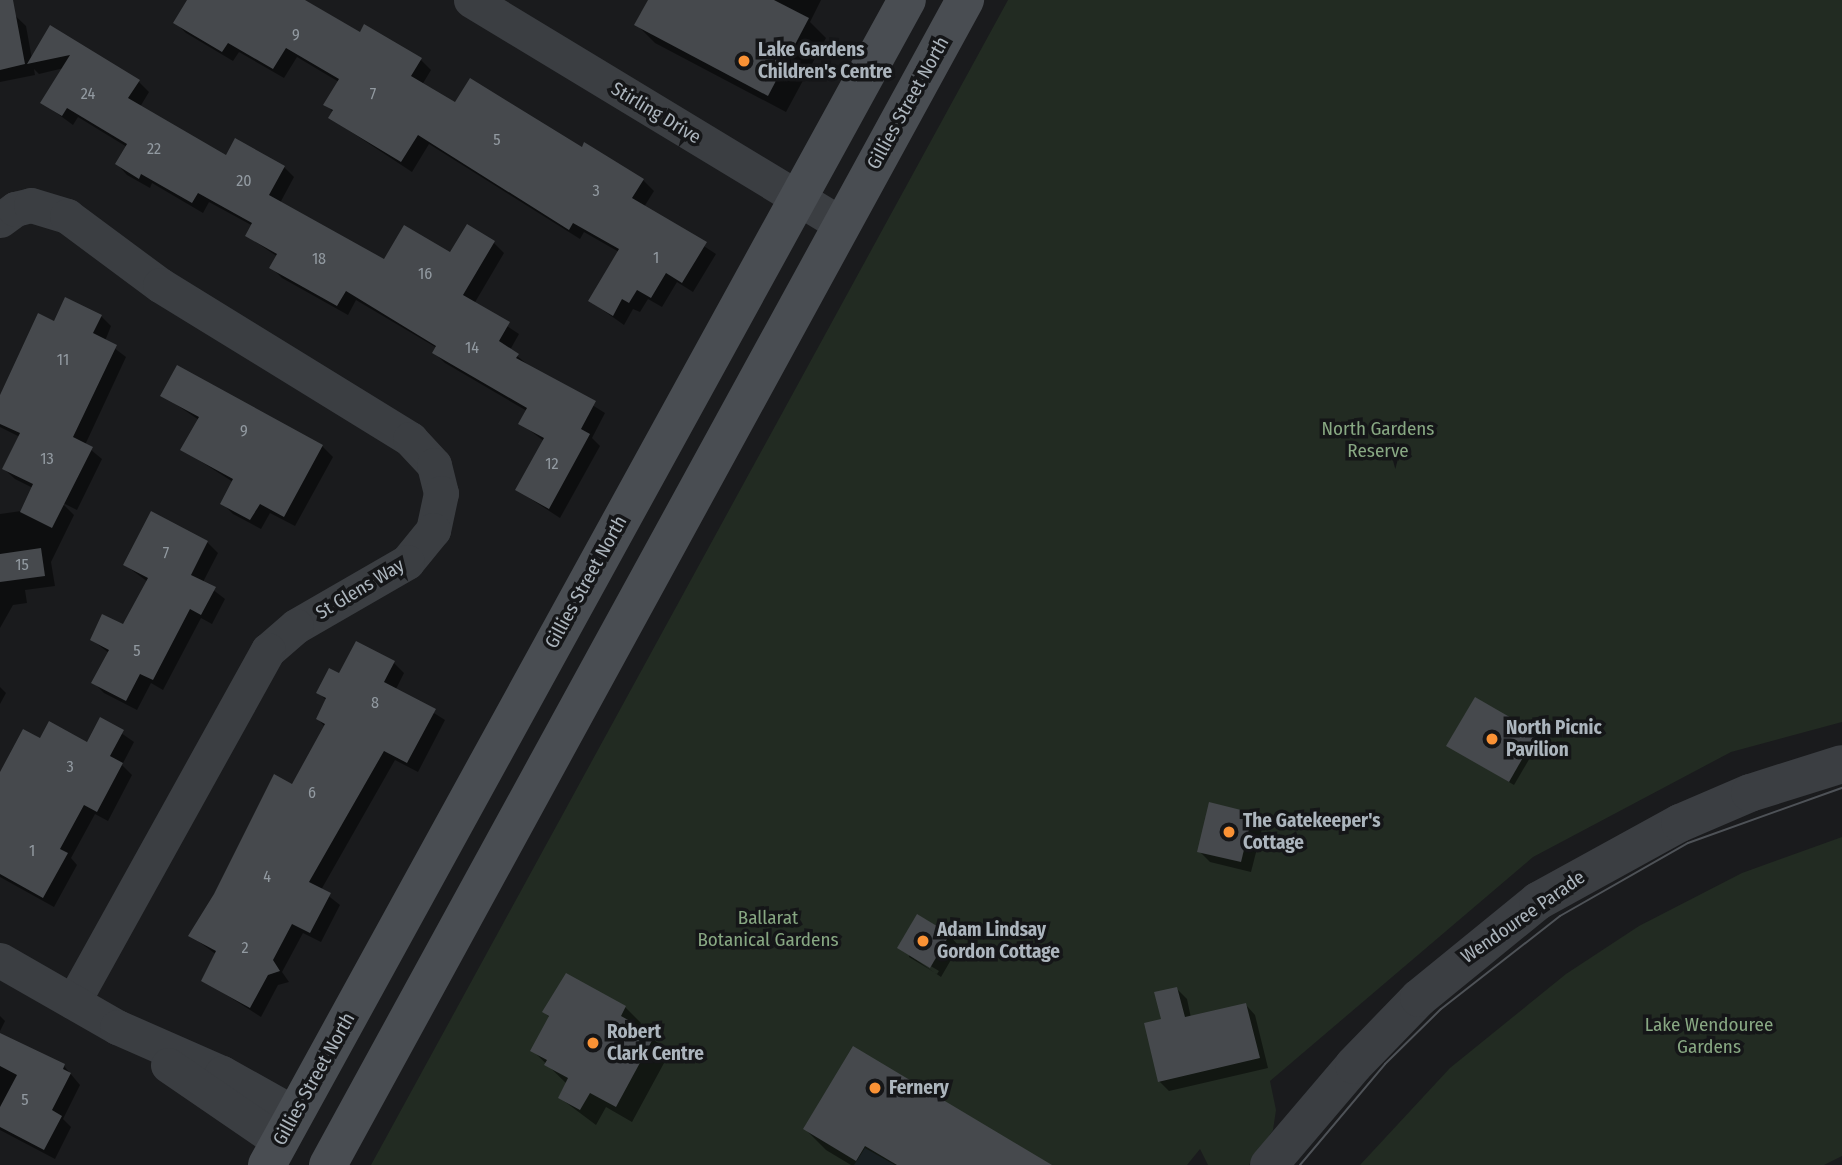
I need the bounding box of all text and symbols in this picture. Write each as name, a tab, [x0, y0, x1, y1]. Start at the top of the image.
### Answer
house number: 9	[292, 25, 300, 45]
street label: Gillies Street North	[862, 33, 954, 173]
place label: Lake Gardens Children's Centre	[758, 39, 892, 83]
marker: Lake Gardens Children's Centre	[736, 53, 752, 69]
street label: Stirling Drive	[607, 77, 705, 149]
house number: 24	[81, 84, 95, 104]
house number: 7	[370, 84, 376, 104]
house number: 5	[493, 130, 501, 150]
house number: 22	[147, 139, 161, 159]
house number: 20	[236, 171, 252, 191]
house number: 3	[592, 181, 600, 201]
house number: 1	[653, 248, 659, 268]
house number: 18	[312, 249, 326, 269]
house number: 16	[418, 264, 432, 284]
house number: 14	[465, 338, 479, 358]
house number: 11	[57, 350, 69, 370]
park label: North Gardens Reserve	[1322, 418, 1434, 462]
house number: 9	[240, 421, 248, 441]
house number: 13	[40, 449, 54, 469]
house number: 12	[545, 454, 559, 474]
street label: Gillies Street North	[540, 512, 632, 652]
house number: 7	[163, 543, 169, 563]
street label: St Glens Way	[312, 554, 408, 624]
house number: 15	[15, 555, 29, 575]
house number: 5	[133, 641, 141, 661]
house number: 8	[371, 693, 379, 713]
place label: North Picnic Pavilion	[1506, 717, 1602, 761]
marker: North Picnic Pavilion	[1484, 731, 1500, 747]
house number: 3	[66, 757, 74, 777]
house number: 6	[308, 783, 316, 803]
place label: The Gatekeeper's Cottage	[1243, 810, 1381, 854]
marker: The Gatekeeper's Cottage	[1221, 824, 1237, 840]
house number: 1	[29, 841, 35, 861]
street label: Wendouree Parade	[1457, 866, 1589, 968]
house number: 4	[263, 867, 271, 887]
park label: Ballarat Botanical Gardens	[697, 907, 839, 951]
place label: Adam Lindsay Gordon Cottage	[937, 919, 1060, 963]
marker: Adam Lindsay Gordon Cottage	[915, 933, 931, 949]
house number: 2	[241, 938, 249, 958]
street label: Gillies Street North	[268, 1009, 360, 1149]
park label: Lake Wendouree Gardens	[1645, 1014, 1773, 1058]
place label: Robert Clark Centre	[607, 1021, 704, 1065]
marker: Robert Clark Centre	[585, 1035, 601, 1051]
place label: Fernery	[889, 1077, 949, 1099]
marker: Fernery	[867, 1080, 883, 1096]
house number: 5	[21, 1090, 29, 1110]

